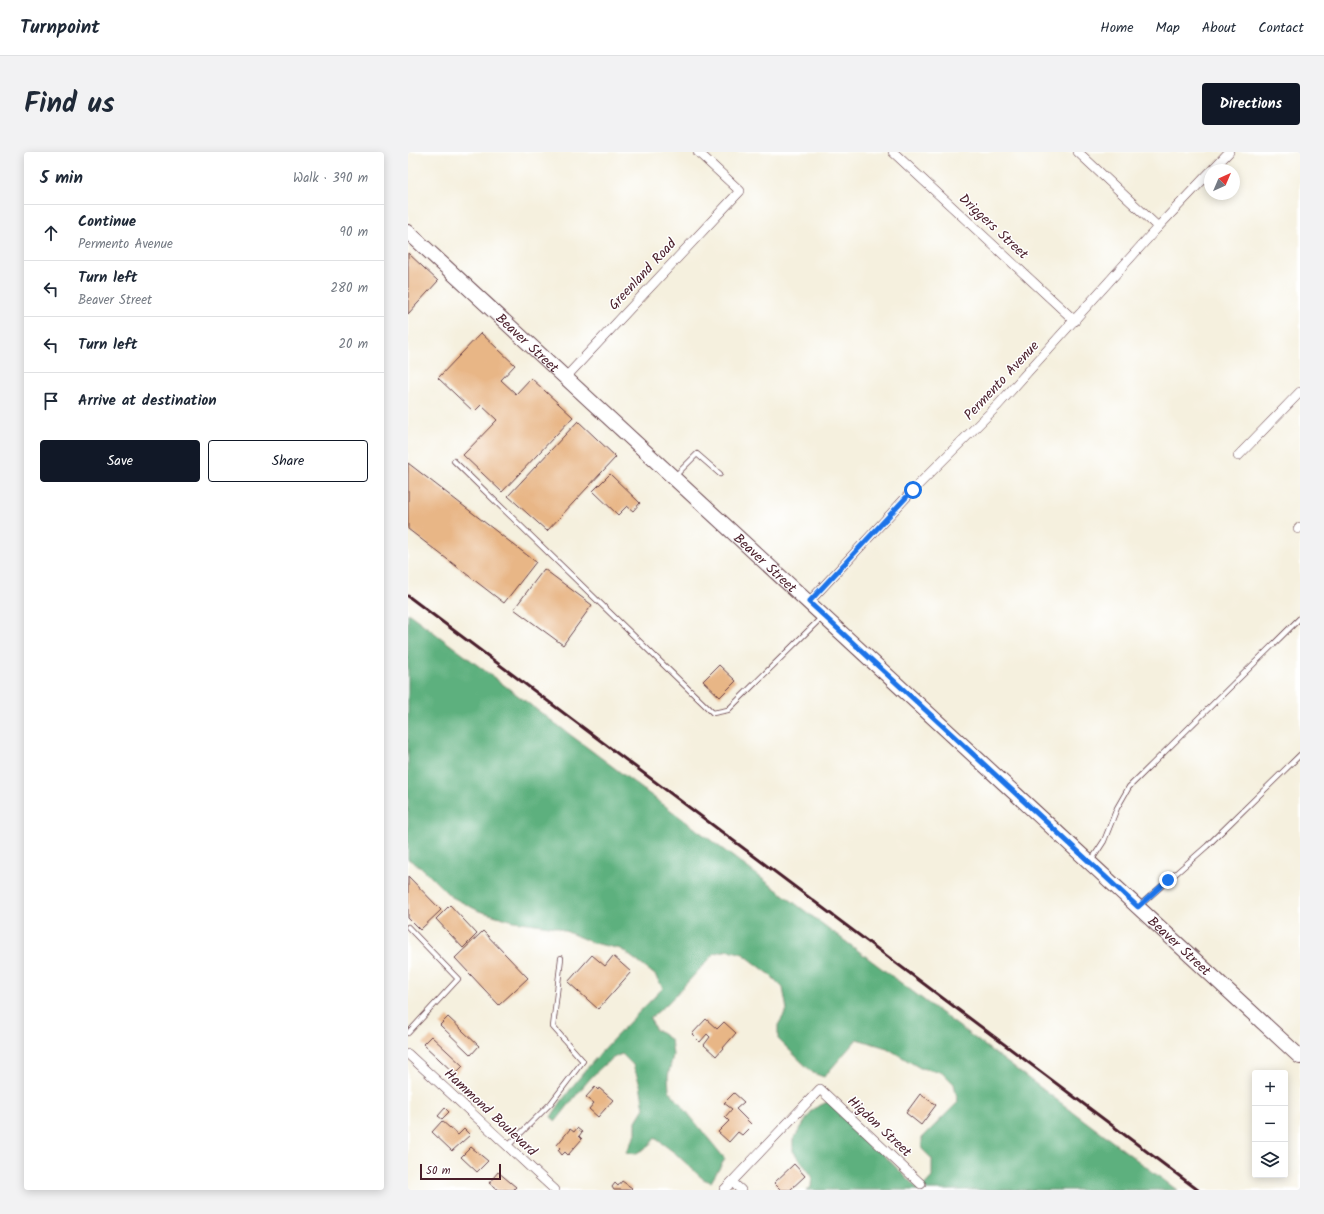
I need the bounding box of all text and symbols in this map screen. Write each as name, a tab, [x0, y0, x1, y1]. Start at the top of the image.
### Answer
text: Turnpoint	[20, 13, 100, 43]
text: Home	[1100, 17, 1134, 39]
text: Map	[1156, 17, 1180, 39]
text: About	[1202, 17, 1236, 39]
text: Contact	[1258, 17, 1304, 39]
text: Find us	[24, 82, 115, 127]
button: Directions	[1202, 83, 1300, 125]
north arrow	[1204, 164, 1240, 200]
text: 5 min	[40, 165, 83, 192]
text: Walk · 390 m	[293, 168, 368, 189]
street label: Driggers Street	[954, 189, 1034, 265]
text: Continue	[78, 210, 136, 234]
icon: ahead	[40, 222, 62, 244]
text: 90 m	[340, 222, 368, 243]
street label: Greenland Road	[604, 233, 683, 316]
text: Permento Avenue	[78, 234, 173, 255]
text: Turn left	[78, 266, 138, 290]
icon: left	[40, 278, 62, 300]
text: 280 m	[331, 278, 368, 299]
text: Beaver Street	[78, 290, 152, 311]
street label: Beaver Street	[490, 308, 564, 379]
text: Turn left	[78, 333, 138, 357]
icon: left	[40, 334, 62, 356]
text: 20 m	[338, 334, 368, 355]
street label: Permento Avenue	[959, 335, 1045, 426]
text: Arrive at destination	[78, 389, 217, 413]
icon: arrive	[40, 390, 62, 412]
button: Save	[40, 440, 200, 482]
button: Share	[208, 440, 368, 482]
route start	[904, 481, 922, 499]
street label: Beaver Street	[728, 528, 802, 599]
route end	[1159, 871, 1177, 889]
street label: Beaver Street	[1142, 911, 1216, 982]
street label: Hammond Boulevard	[439, 1064, 543, 1163]
map controls	[1252, 1070, 1288, 1178]
button: +	[1252, 1070, 1288, 1106]
street label: Higdon Street	[842, 1091, 917, 1163]
button: −	[1252, 1106, 1288, 1142]
button: layers	[1252, 1142, 1288, 1178]
scale bar	[420, 1162, 501, 1181]
text: 50 m	[426, 1162, 451, 1180]

